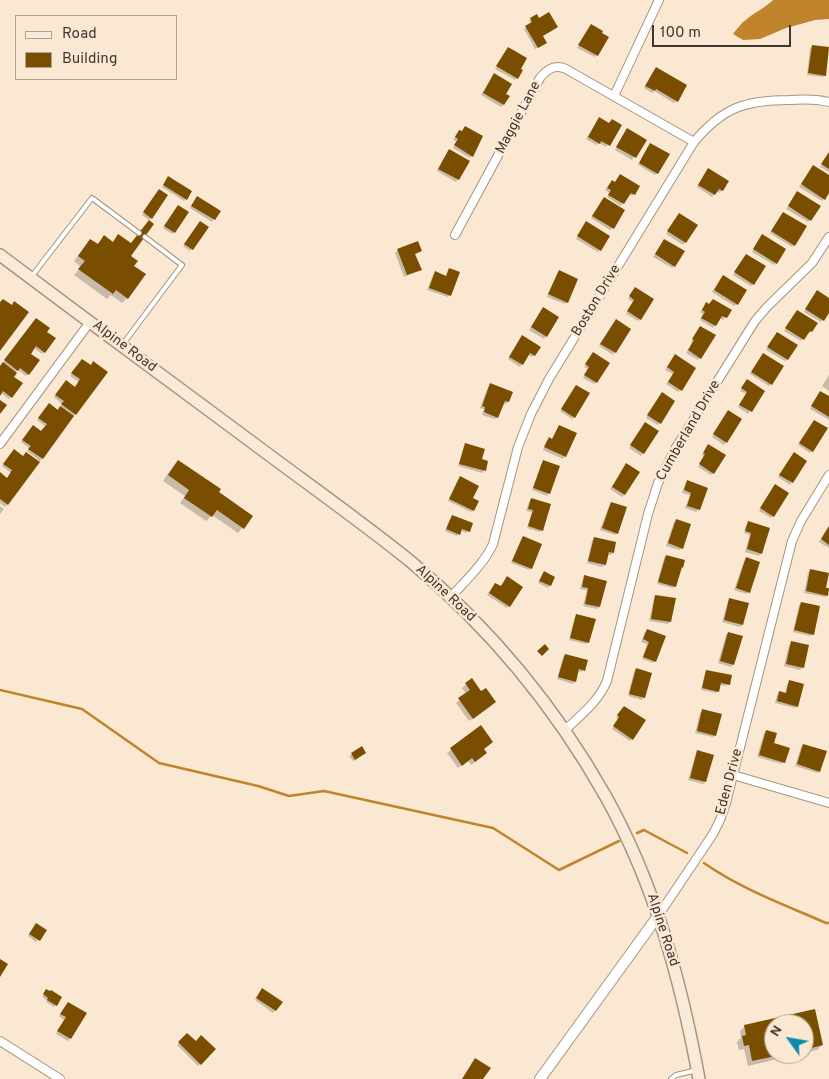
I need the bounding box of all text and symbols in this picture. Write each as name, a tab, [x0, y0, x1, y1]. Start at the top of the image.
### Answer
legend	[15, 15, 178, 80]
scale bar	[654, 15, 793, 47]
text: 100 m	[660, 24, 701, 43]
text: Road	[62, 25, 97, 44]
text: Building	[62, 50, 117, 69]
street label: Maggie Lane	[493, 79, 545, 157]
street label: Boston Drive	[569, 262, 625, 340]
street label: Alpine Road	[89, 317, 159, 377]
street label: Cumberland Drive	[653, 378, 725, 484]
street label: Alpine Road	[411, 562, 479, 626]
street label: Eden Drive	[713, 747, 747, 817]
street label: Alpine Road	[642, 891, 682, 969]
north arrow	[764, 1014, 814, 1064]
text: N	[767, 1023, 787, 1040]

